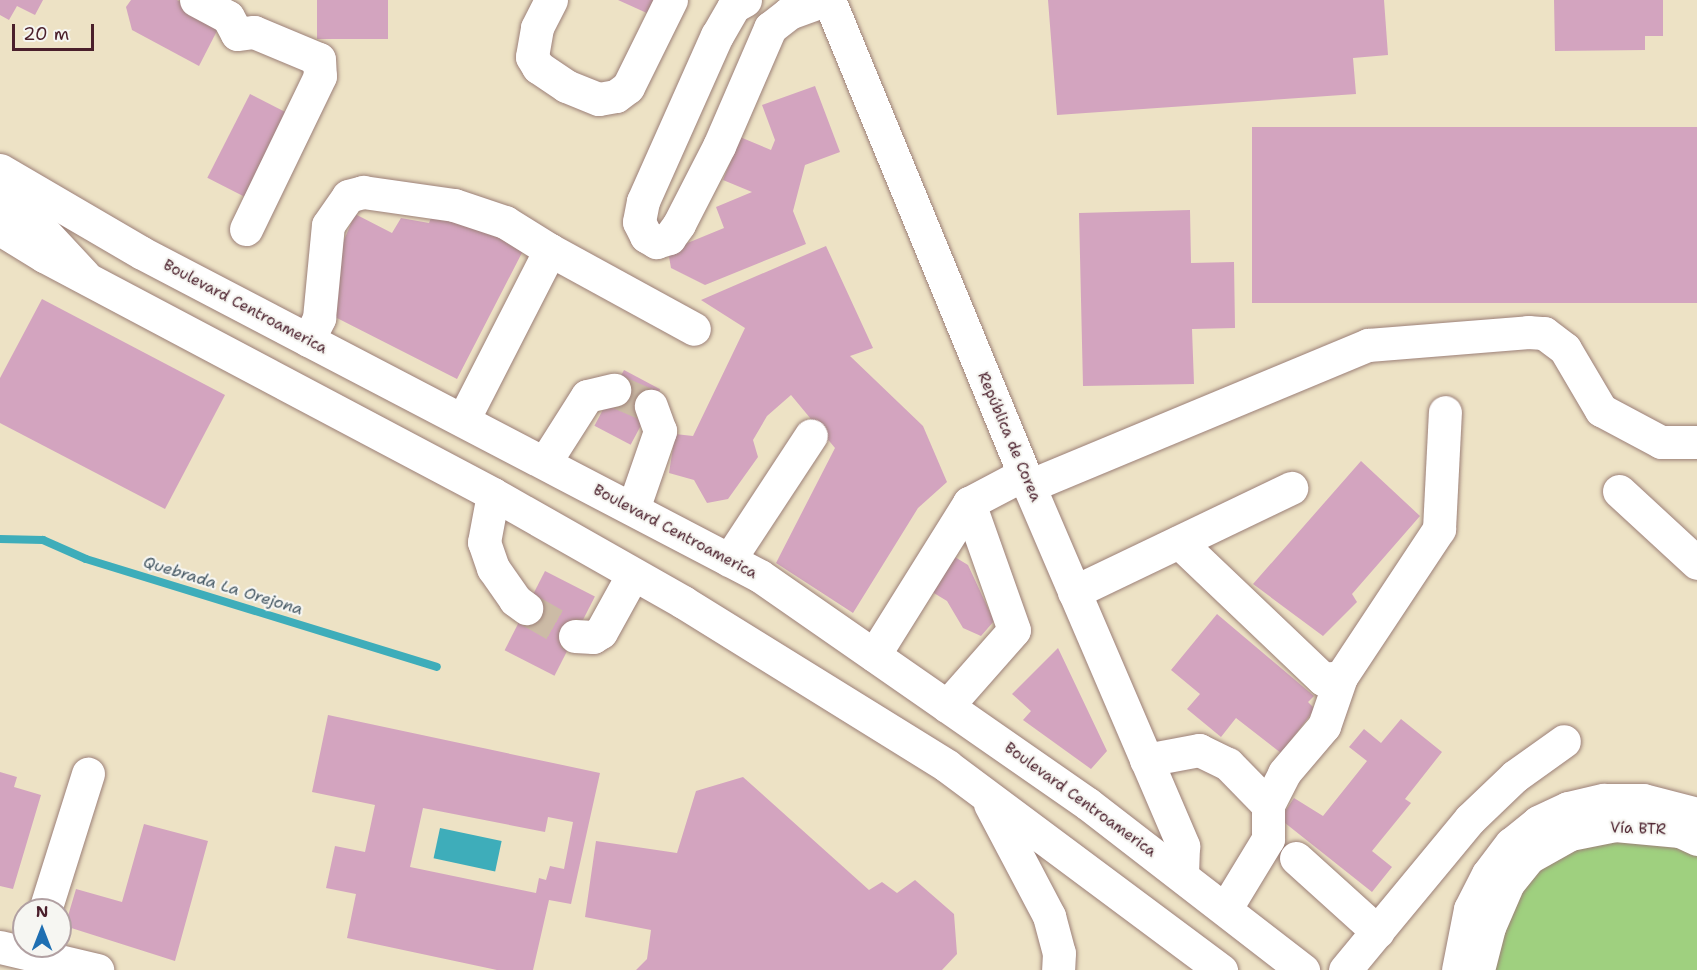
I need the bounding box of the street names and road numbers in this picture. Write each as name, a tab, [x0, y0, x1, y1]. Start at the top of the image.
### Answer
street label: Boulevard Centroamerica	[160, 256, 330, 358]
street label: República de Corea	[974, 369, 1044, 505]
street label: Boulevard Centroamerica	[590, 481, 760, 583]
street label: Boulevard Centroamerica	[1001, 739, 1159, 861]
street label: Vía BTR	[1610, 819, 1666, 839]

